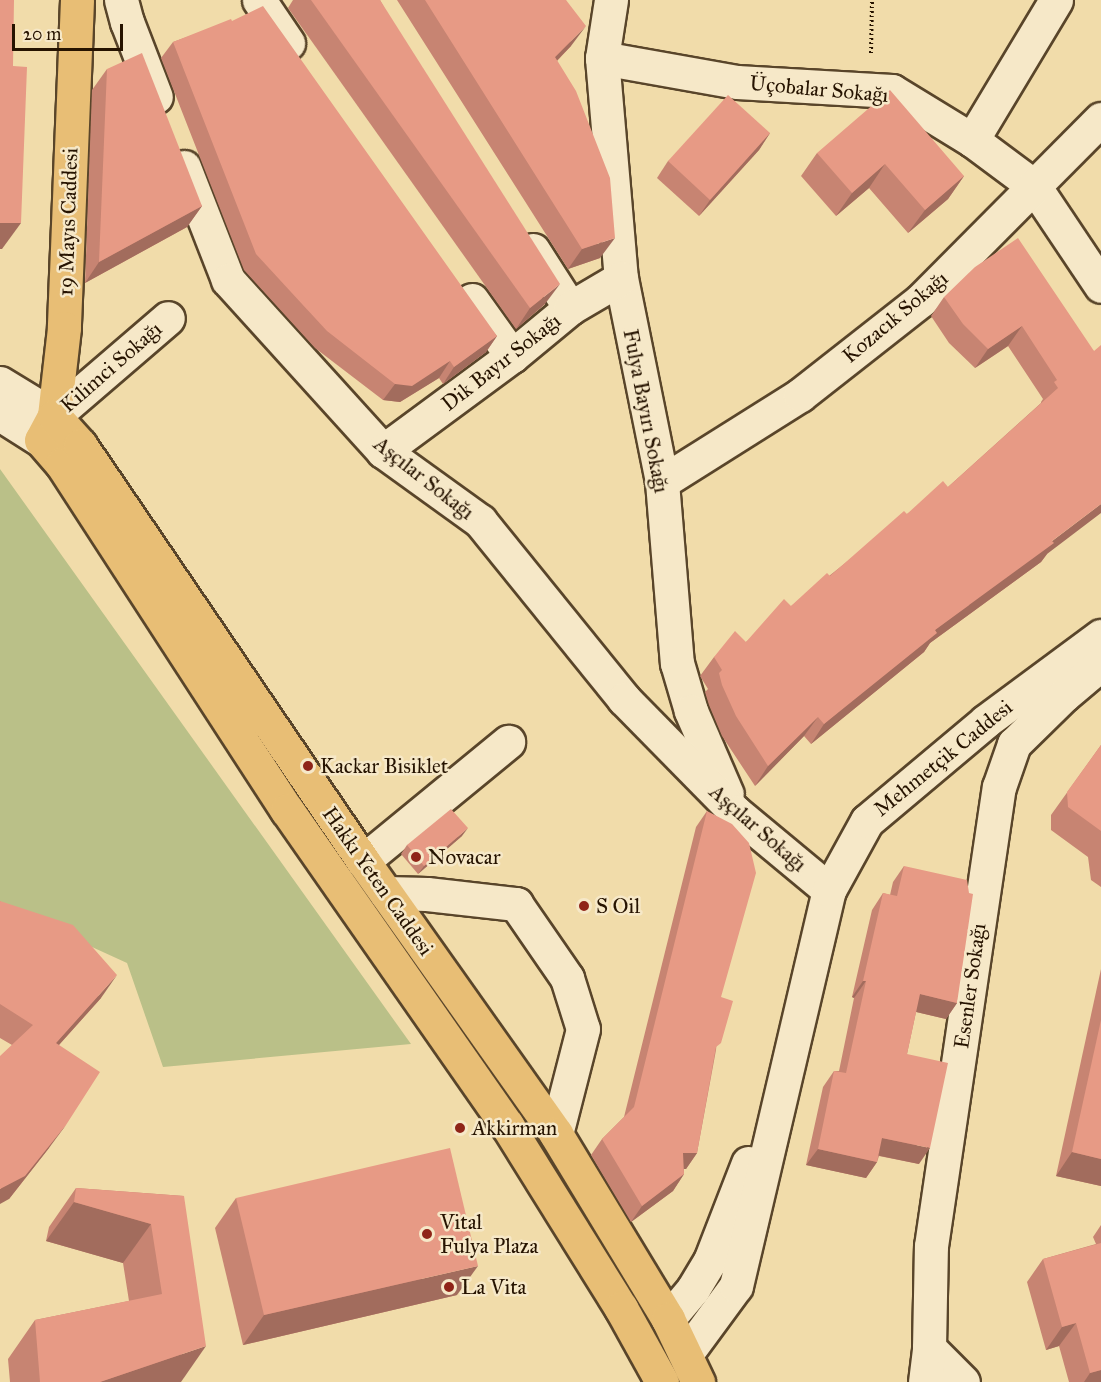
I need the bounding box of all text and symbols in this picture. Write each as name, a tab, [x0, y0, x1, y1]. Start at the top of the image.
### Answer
scale bar	[15, 12, 126, 50]
text: 20 m	[23, 23, 61, 45]
street label: Üçobalar Sokağı	[749, 70, 889, 108]
street label: 19 Mayıs Caddesi	[53, 147, 83, 297]
street label: Kozacık Sokağı	[837, 266, 953, 368]
street label: Dik Bayır Sokağı	[437, 308, 565, 416]
street label: Kilimci Sokağı	[55, 316, 167, 418]
street label: Fulya Bayırı Sokağı	[618, 327, 674, 495]
street label: Aşçılar Sokağı	[369, 431, 479, 525]
street label: Mehmetçik Caddesi	[869, 694, 1017, 822]
place label: Kackar Bisiklet	[320, 753, 448, 779]
marker: Kackar Bisiklet	[301, 759, 315, 773]
street label: Aşçılar Sokağı	[704, 779, 812, 877]
street label: Hakkı Yeten Caddesi	[317, 802, 439, 960]
place label: Novacar	[428, 844, 501, 870]
marker: Novacar	[409, 850, 423, 864]
place label: S Oil	[596, 893, 640, 919]
marker: S Oil	[577, 899, 591, 913]
street label: Esenler Sokağı	[949, 922, 991, 1050]
place label: Akkirman	[472, 1115, 557, 1141]
marker: Akkirman	[453, 1121, 467, 1135]
place label: Vital Fulya Plaza	[440, 1209, 538, 1259]
marker: Vital Fulya Plaza	[418, 1225, 436, 1243]
place label: La Vita	[461, 1274, 526, 1300]
marker: La Vita	[442, 1280, 456, 1294]

